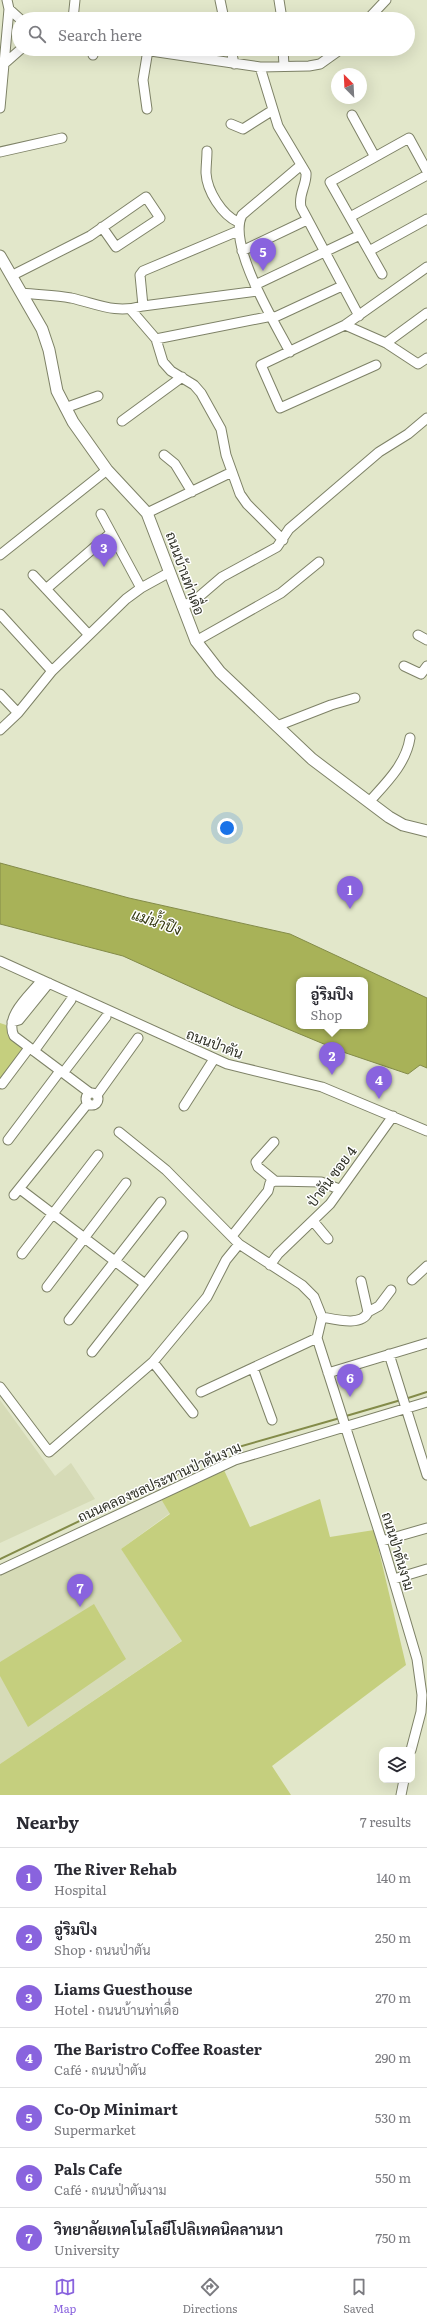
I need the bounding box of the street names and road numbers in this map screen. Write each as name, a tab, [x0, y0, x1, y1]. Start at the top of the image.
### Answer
street label: ถนนบ้านท่าเดื่อ	[162, 528, 211, 618]
street label: ถนนป่าตัน	[184, 1023, 246, 1063]
street label: ป่าตัน ซอย 4	[301, 1141, 361, 1211]
street label: ถนนคลองชลประทานป่าตันงาม	[74, 1436, 244, 1526]
street label: ถนนป่าตันงาม	[378, 1509, 420, 1593]

